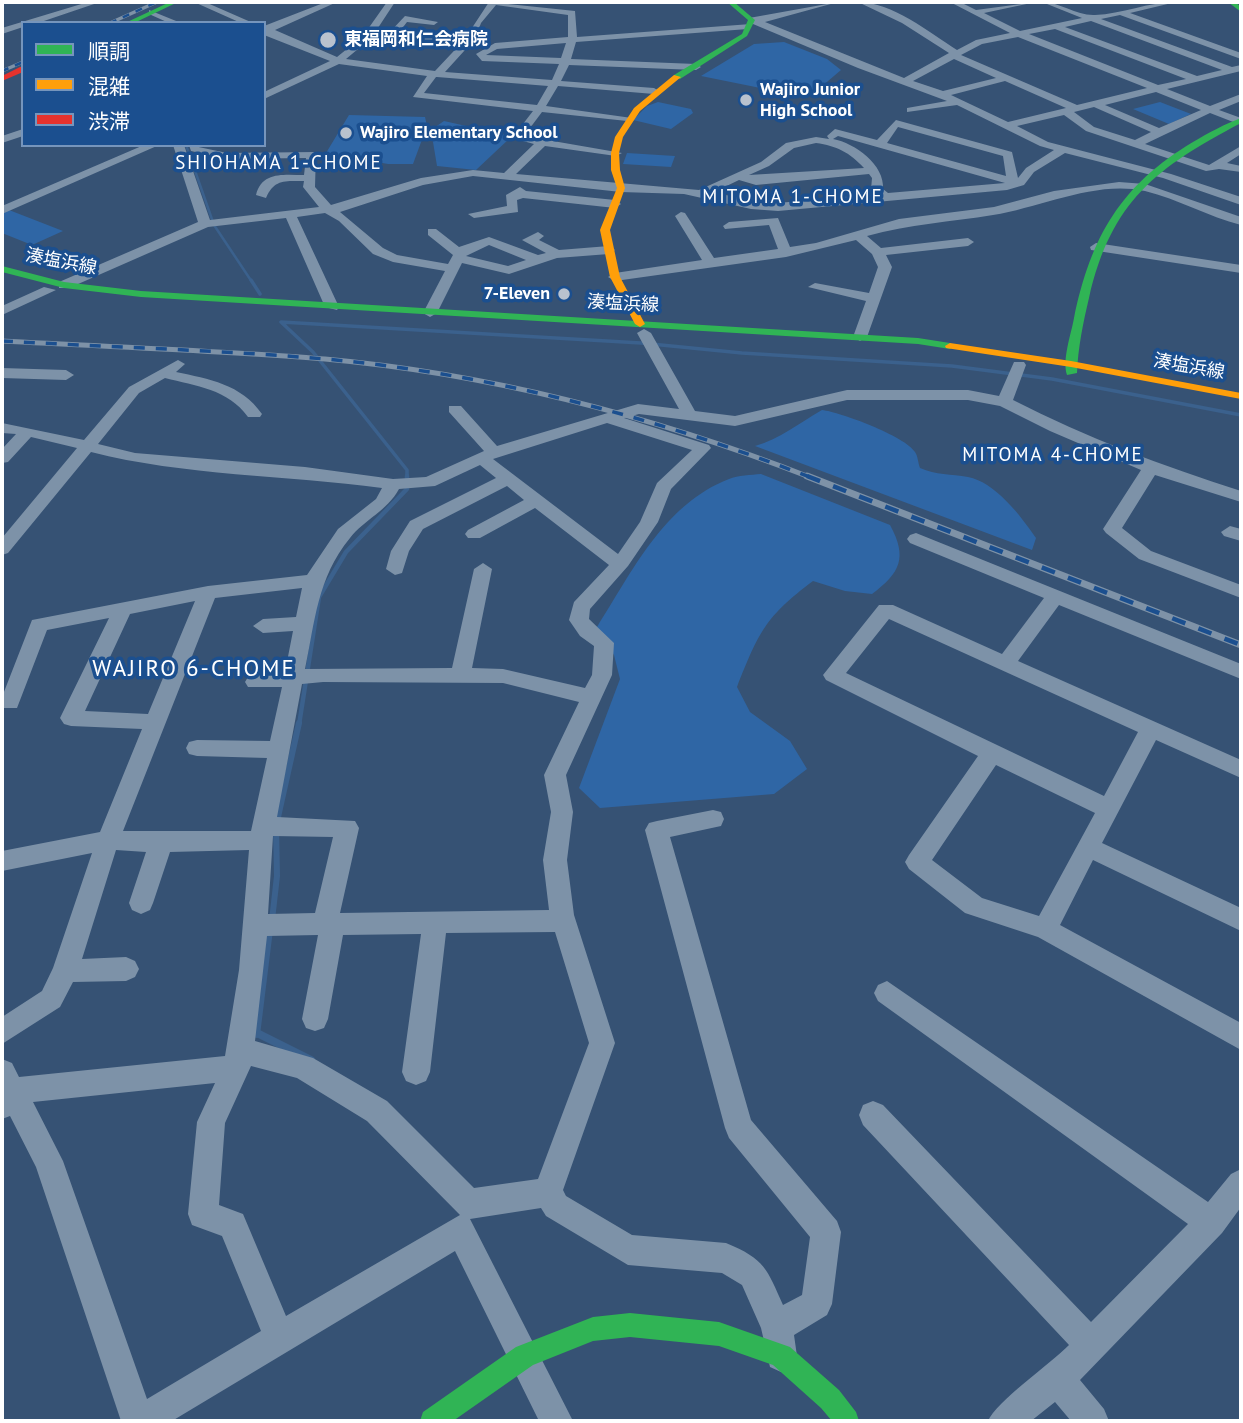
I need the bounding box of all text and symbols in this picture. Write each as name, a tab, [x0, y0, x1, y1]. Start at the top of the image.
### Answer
legend	[21, 21, 266, 147]
place label: 東福岡和仁会病院	[344, 29, 488, 51]
marker: 東福岡和仁会病院	[318, 30, 338, 50]
text: 順調	[88, 38, 130, 65]
text: 混雑	[88, 73, 130, 100]
place label: Wajiro Junior High School	[760, 79, 860, 122]
marker: Wajiro Junior High School	[738, 92, 754, 108]
text: 渋滞	[88, 108, 130, 135]
place label: Wajiro Elementary School	[360, 122, 558, 144]
marker: Wajiro Elementary School	[338, 125, 354, 141]
district label: SHIOHAMA 1-CHOME	[177, 153, 381, 175]
district label: MITOMA 1-CHOME	[704, 187, 882, 209]
street label: 湊塩浜線	[24, 245, 98, 279]
place label: 7-Eleven	[483, 283, 550, 305]
marker: 7-Eleven	[556, 286, 572, 302]
street label: 湊塩浜線	[586, 291, 660, 317]
street label: 湊塩浜線	[1152, 350, 1226, 384]
district label: MITOMA 4-CHOME	[964, 445, 1142, 467]
district label: WAJIRO 6-CHOME	[94, 655, 294, 683]

